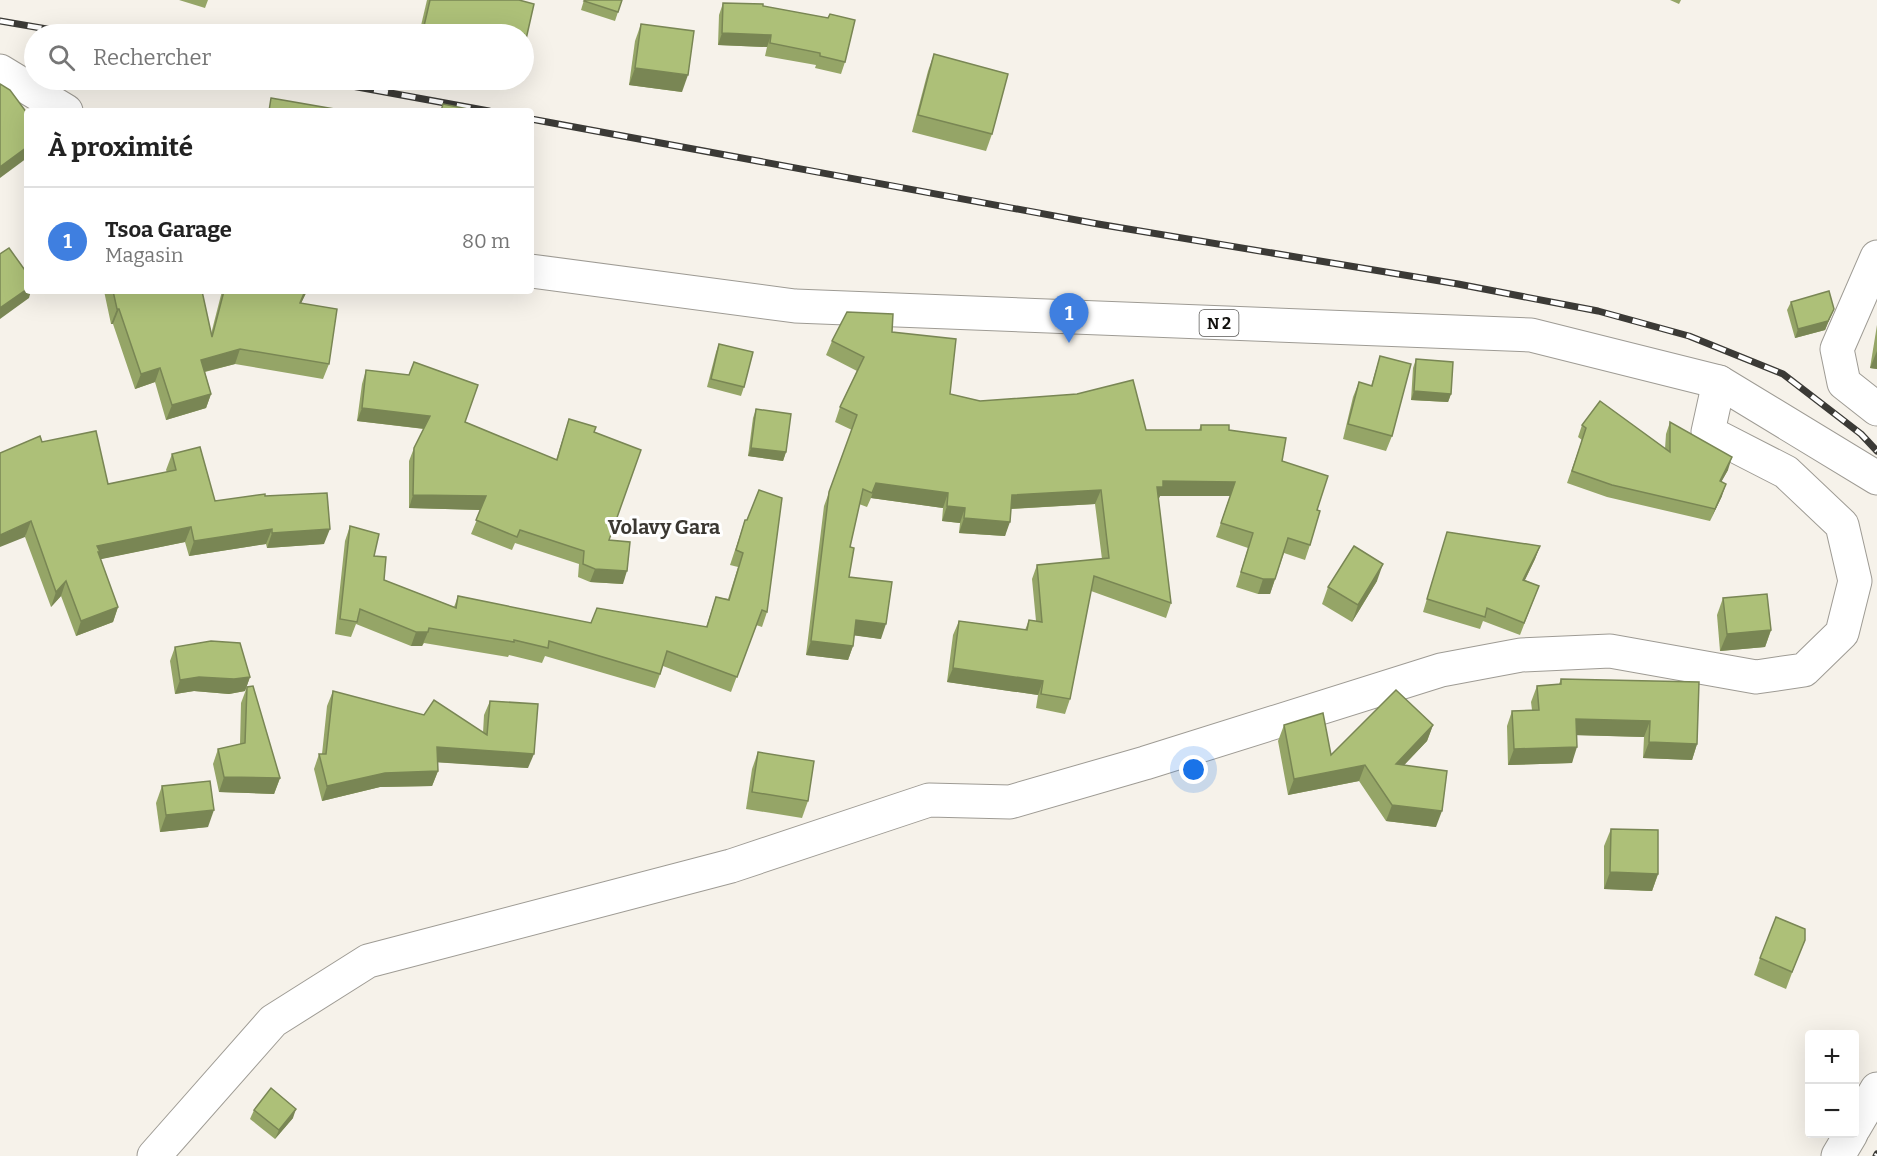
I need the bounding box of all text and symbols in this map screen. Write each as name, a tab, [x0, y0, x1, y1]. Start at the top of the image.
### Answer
search box	[24, 24, 534, 90]
icon: search	[45, 41, 78, 74]
text: Rechercher	[93, 44, 211, 71]
text: À proximité	[48, 132, 193, 163]
text: Tsoa Garage	[105, 216, 232, 243]
text: 1	[63, 229, 72, 253]
text: 80 m	[462, 229, 510, 253]
text: Magasin	[105, 243, 184, 267]
pin: 1	[1050, 294, 1088, 343]
road number: N 2	[1200, 310, 1238, 336]
district label: Volavy Gara	[608, 515, 720, 539]
your location	[1179, 755, 1208, 784]
map controls	[1805, 1030, 1859, 1138]
button: +	[1805, 1030, 1859, 1084]
button: −	[1805, 1084, 1859, 1138]

